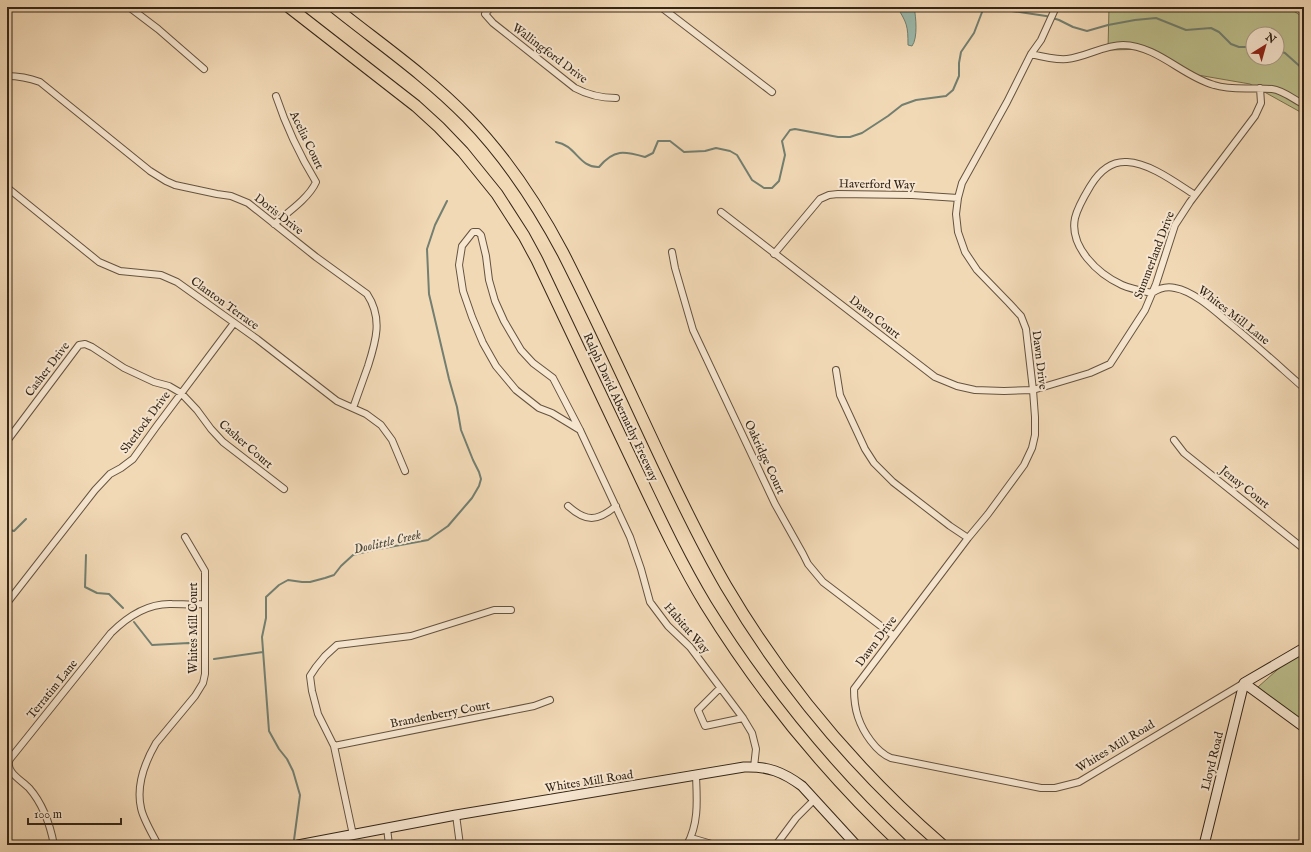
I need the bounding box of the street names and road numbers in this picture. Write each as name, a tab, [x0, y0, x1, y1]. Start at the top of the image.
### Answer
street label: Wallingford Drive	[509, 20, 591, 87]
street label: Acelia Court	[286, 108, 327, 172]
street label: Haverford Way	[839, 176, 915, 193]
street label: Doris Drive	[251, 190, 307, 239]
street label: Summerland Drive	[1131, 209, 1178, 301]
street label: Clanton Terrace	[188, 274, 262, 334]
street label: Whites Mill Lane	[1195, 283, 1273, 348]
street label: Dawn Court	[846, 293, 903, 342]
street label: Dawn Drive	[1028, 330, 1051, 391]
street label: Ralph David Abernathy Freeway	[579, 331, 662, 484]
street label: Casher Drive	[22, 339, 73, 400]
street label: Sherlock Drive	[117, 388, 174, 456]
street label: Casher Court	[216, 417, 276, 472]
street label: Oakridge Court	[741, 418, 788, 497]
street label: Jenay Court	[1215, 461, 1273, 513]
street label: Whites Mill Court	[186, 582, 201, 674]
street label: Habitat Way	[660, 600, 713, 657]
street label: Dawn Drive	[853, 613, 901, 670]
street label: Terratim Lane	[24, 656, 81, 722]
street label: Brandenberry Court	[389, 697, 491, 732]
street label: Whites Mill Road	[1073, 717, 1158, 776]
street label: Lloyd Road	[1198, 730, 1227, 792]
street label: Whites Mill Road	[544, 767, 635, 796]

